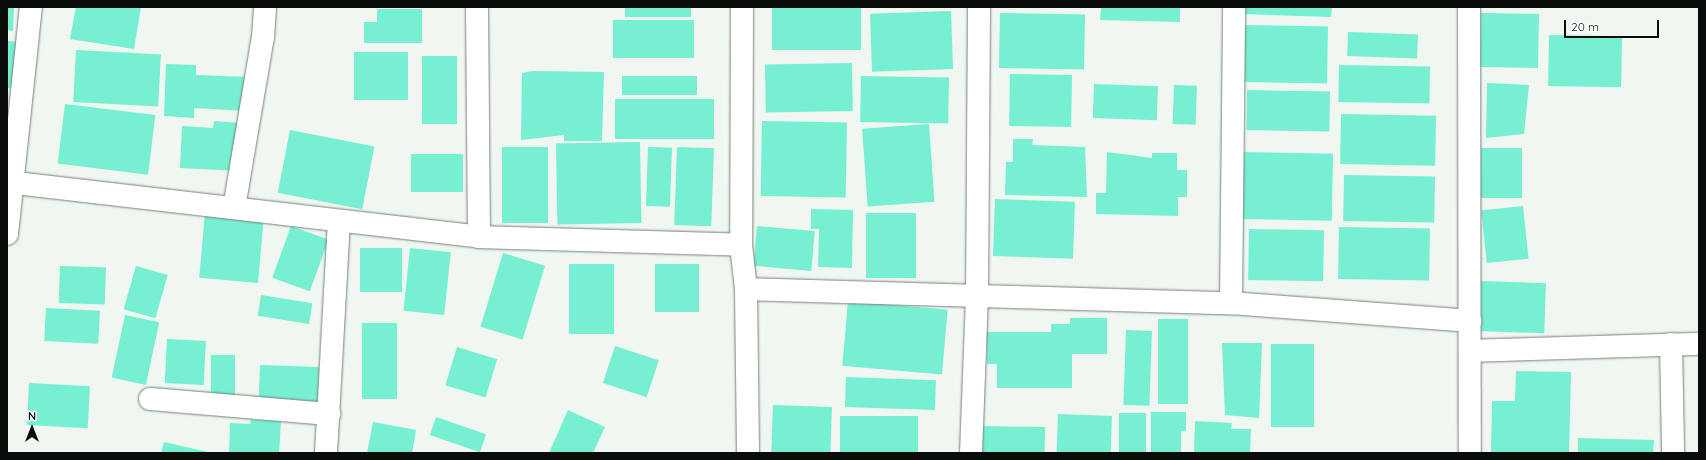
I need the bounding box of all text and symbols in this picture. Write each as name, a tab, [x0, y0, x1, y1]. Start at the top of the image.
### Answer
scale bar	[1566, 12, 1661, 38]
text: 20 m	[1571, 19, 1599, 34]
north arrow	[12, 408, 52, 448]
text: N	[28, 409, 36, 423]

